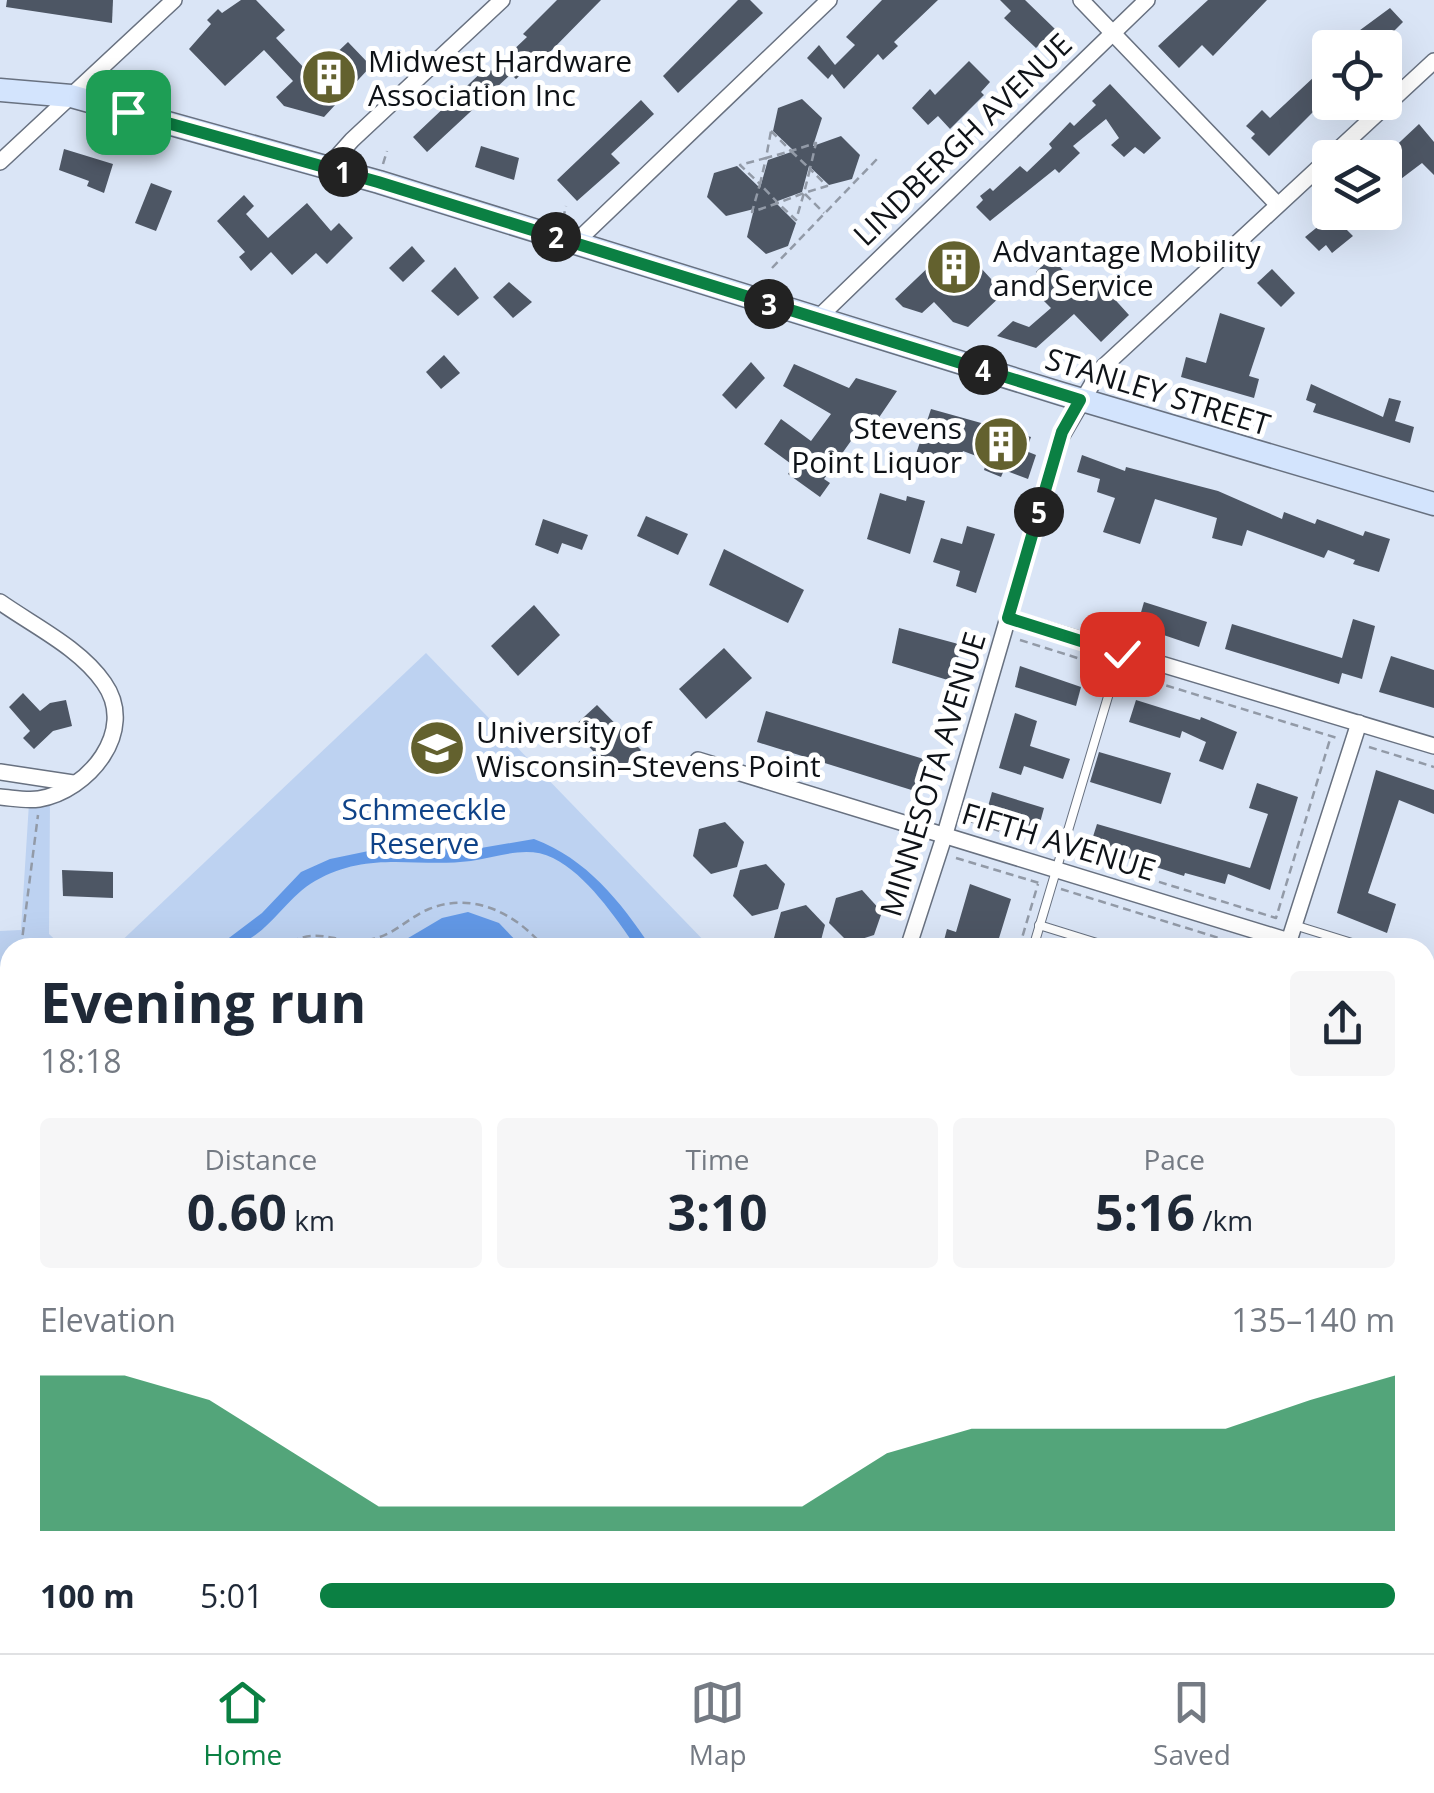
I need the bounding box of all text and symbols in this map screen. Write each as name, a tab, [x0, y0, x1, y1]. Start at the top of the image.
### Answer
street label: LINDBERGH AVENUE	[844, 24, 1080, 254]
map controls	[1312, 30, 1402, 230]
button: locate	[1312, 30, 1402, 120]
place label: Midwest Hardware Association Inc	[368, 40, 632, 115]
building icon: Midwest Hardware Association Inc	[299, 47, 359, 107]
pin	[86, 70, 171, 155]
icon: arrive	[101, 85, 156, 140]
button: layers	[1312, 140, 1402, 230]
pin: 1	[318, 147, 368, 197]
text: 1	[335, 153, 351, 191]
pin: 2	[531, 212, 581, 262]
text: 2	[548, 218, 564, 256]
place label: Advantage Mobility and Service	[993, 230, 1261, 305]
building icon: Advantage Mobility and Service	[924, 237, 984, 297]
pin: 3	[744, 279, 794, 329]
text: 3	[761, 285, 777, 323]
street label: STANLEY STREET	[1041, 337, 1276, 445]
pin: 4	[958, 345, 1008, 395]
text: 4	[975, 351, 991, 389]
place label: Stevens Point Liquor	[791, 407, 962, 482]
building icon: Stevens Point Liquor	[971, 414, 1031, 474]
pin: 5	[1014, 487, 1064, 537]
text: 5	[1031, 493, 1047, 531]
pin	[1080, 612, 1165, 697]
street label: MINNESOTA AVENUE	[869, 627, 995, 921]
icon: check	[1095, 627, 1150, 682]
place label: University of Wisconsin–Stevens Point	[476, 711, 821, 786]
school or university icon: University of Wisconsin–Stevens Point	[407, 718, 467, 778]
park label: Schmeeckle Reserve	[341, 788, 507, 863]
street label: FIFTH AVENUE	[957, 792, 1161, 890]
text: Evening run	[40, 964, 366, 1039]
button: share	[1290, 971, 1395, 1076]
text: 18:18	[40, 1039, 122, 1082]
text: Distance	[205, 1140, 317, 1178]
text: Time	[685, 1140, 750, 1178]
text: Pace	[1143, 1140, 1205, 1178]
text: 0.60	[187, 1178, 287, 1246]
text: 3:10	[667, 1178, 768, 1246]
text: 5:16	[1095, 1178, 1195, 1246]
text: km	[287, 1201, 335, 1239]
text: /km	[1195, 1201, 1253, 1239]
text: Elevation	[40, 1298, 176, 1341]
text: 135–140 m	[1231, 1298, 1395, 1341]
text: 100 m	[40, 1574, 135, 1617]
text: 5:01	[200, 1574, 263, 1617]
tab: Home	[203, 1675, 282, 1773]
tab: Map	[689, 1675, 747, 1773]
tab: Saved	[1153, 1675, 1231, 1773]

